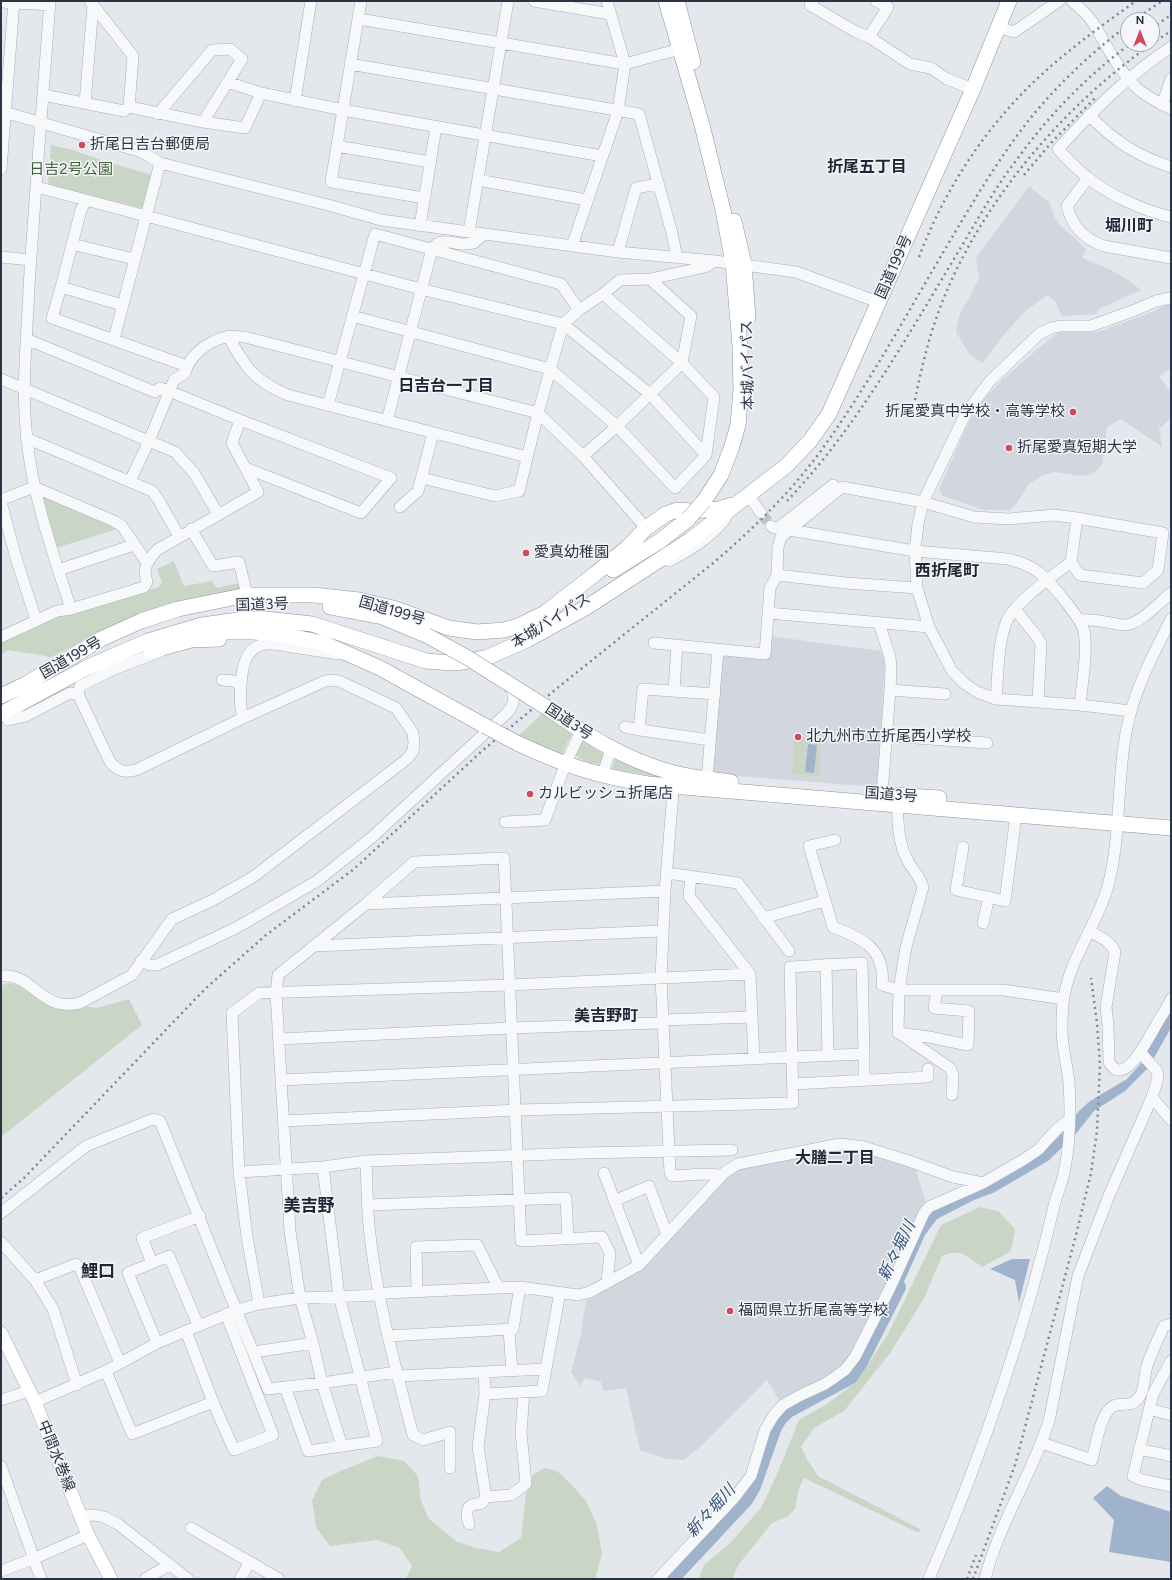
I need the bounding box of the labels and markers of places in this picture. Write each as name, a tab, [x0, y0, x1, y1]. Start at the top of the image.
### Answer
place label: 折尾日吉台郵便局	[90, 136, 210, 154]
marker: 折尾日吉台郵便局	[77, 140, 87, 150]
place label: 折尾愛真中学校・高等学校	[885, 403, 1065, 421]
marker: 折尾愛真中学校・高等学校	[1068, 407, 1078, 417]
place label: 折尾愛真短期大学	[1017, 439, 1137, 457]
marker: 折尾愛真短期大学	[1004, 443, 1014, 453]
place label: 愛真幼稚園	[534, 544, 609, 562]
marker: 愛真幼稚園	[521, 548, 531, 558]
place label: 北九州市立折尾西小学校	[806, 728, 971, 746]
marker: 北九州市立折尾西小学校	[793, 732, 803, 742]
place label: カルビッシュ折尾店	[538, 785, 673, 803]
marker: カルビッシュ折尾店	[525, 789, 535, 799]
place label: 福岡県立折尾高等学校	[738, 1302, 888, 1320]
marker: 福岡県立折尾高等学校	[725, 1306, 735, 1316]

